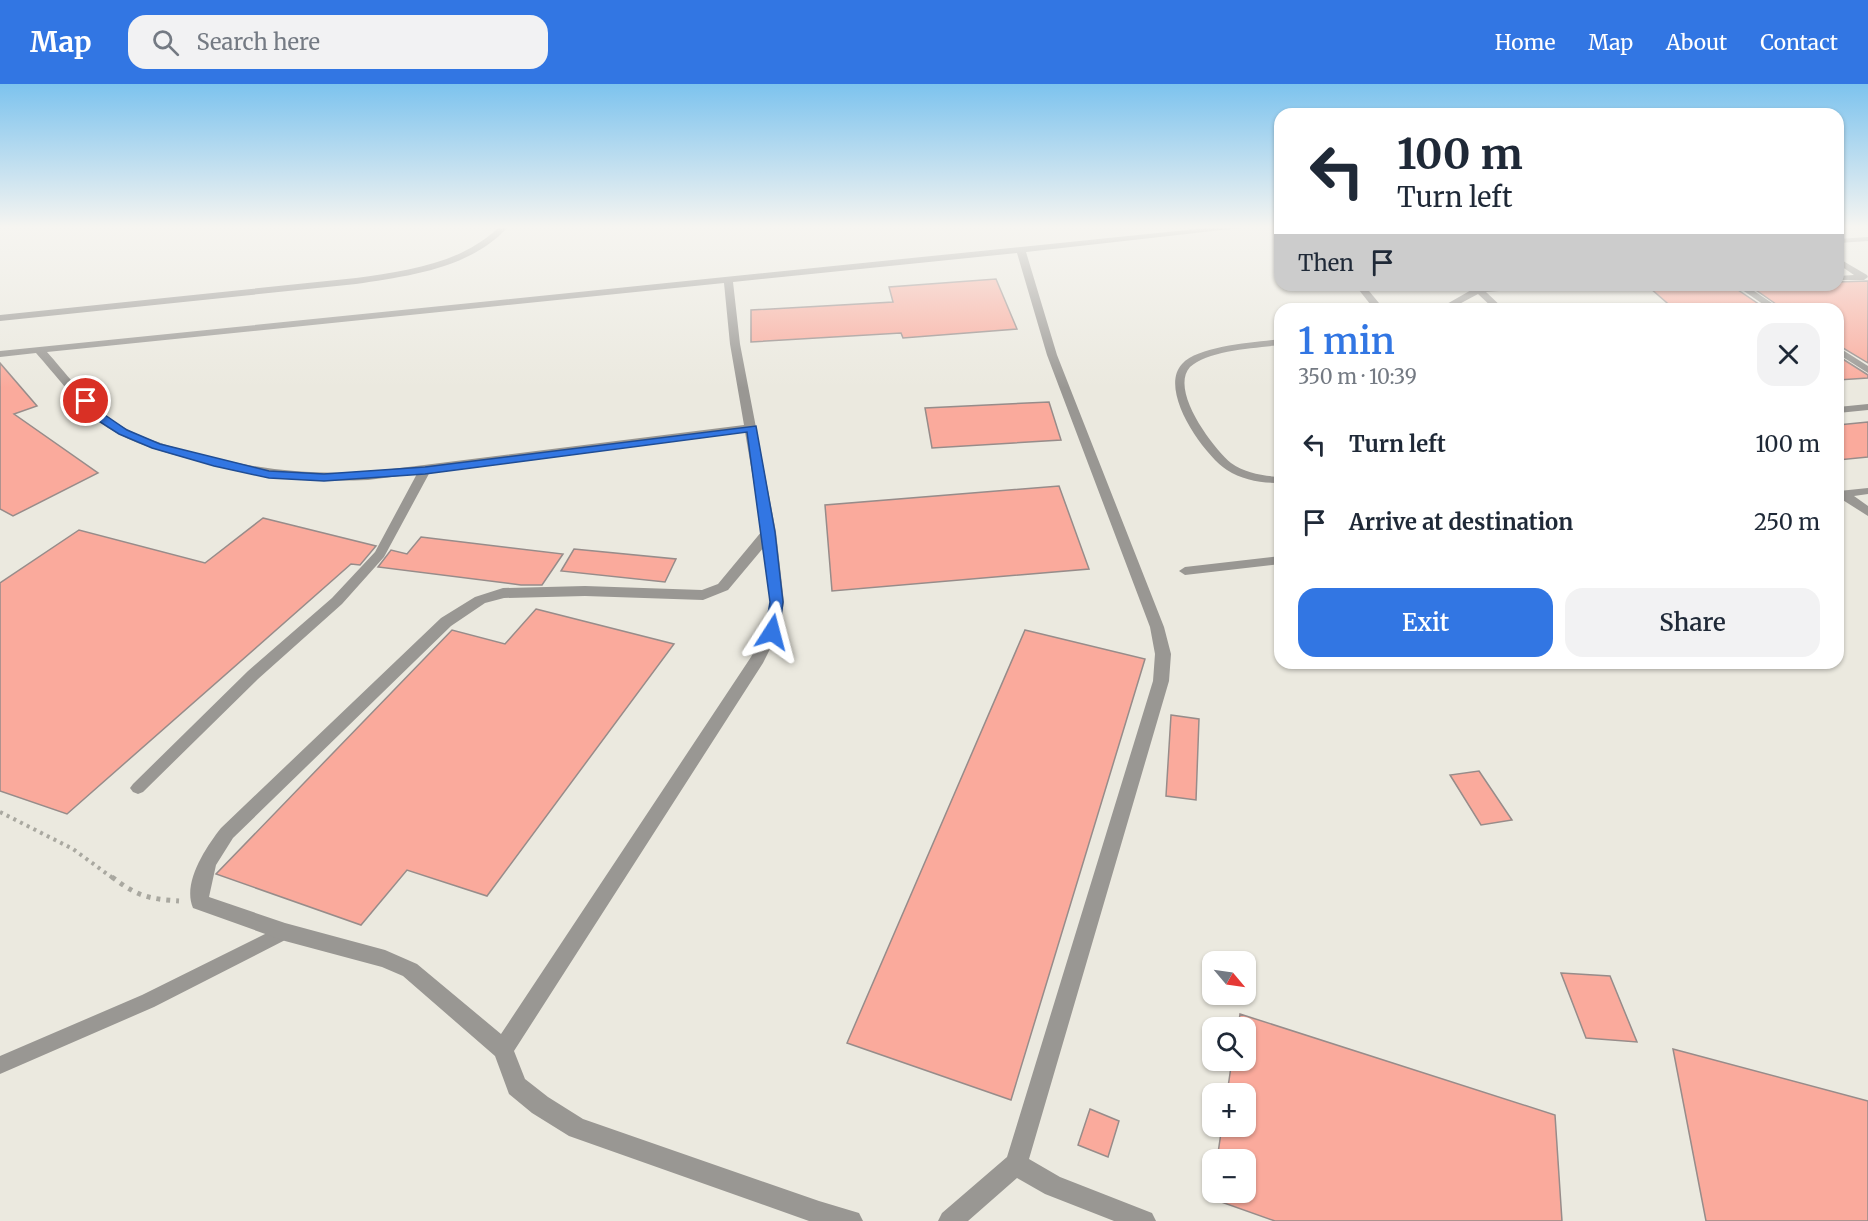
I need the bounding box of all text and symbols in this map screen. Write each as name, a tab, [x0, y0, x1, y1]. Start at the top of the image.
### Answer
search box	[128, 15, 548, 69]
text: Map	[30, 24, 92, 60]
icon: search	[149, 26, 182, 59]
text: Search here	[197, 28, 320, 56]
text: Home	[1495, 29, 1555, 56]
text: Map	[1588, 29, 1633, 56]
text: About	[1666, 29, 1727, 56]
text: Contact	[1760, 29, 1838, 56]
text: 100 m	[1397, 128, 1523, 180]
icon: left	[1298, 132, 1376, 210]
text: Turn left	[1397, 180, 1512, 214]
icon: arrive	[1366, 246, 1399, 279]
text: Then	[1298, 249, 1354, 277]
text: 1 min	[1298, 319, 1395, 364]
button: close	[1757, 323, 1820, 386]
text: 350 m · 10:39	[1298, 364, 1417, 389]
pin	[60, 375, 111, 426]
icon: arrive	[69, 384, 102, 417]
icon: left	[1298, 428, 1331, 461]
text: Turn left	[1349, 430, 1446, 458]
text: 100 m	[1755, 430, 1820, 458]
icon: arrive	[1298, 506, 1331, 539]
text: Arrive at destination	[1349, 508, 1573, 536]
text: 250 m	[1754, 508, 1820, 536]
button: Exit	[1298, 588, 1553, 657]
button: Share	[1565, 588, 1820, 657]
position arrow	[740, 600, 804, 664]
north arrow	[1202, 951, 1256, 1005]
map controls	[1202, 951, 1256, 1203]
button: search	[1202, 1017, 1256, 1071]
button: +	[1202, 1083, 1256, 1137]
button: −	[1202, 1149, 1256, 1203]

